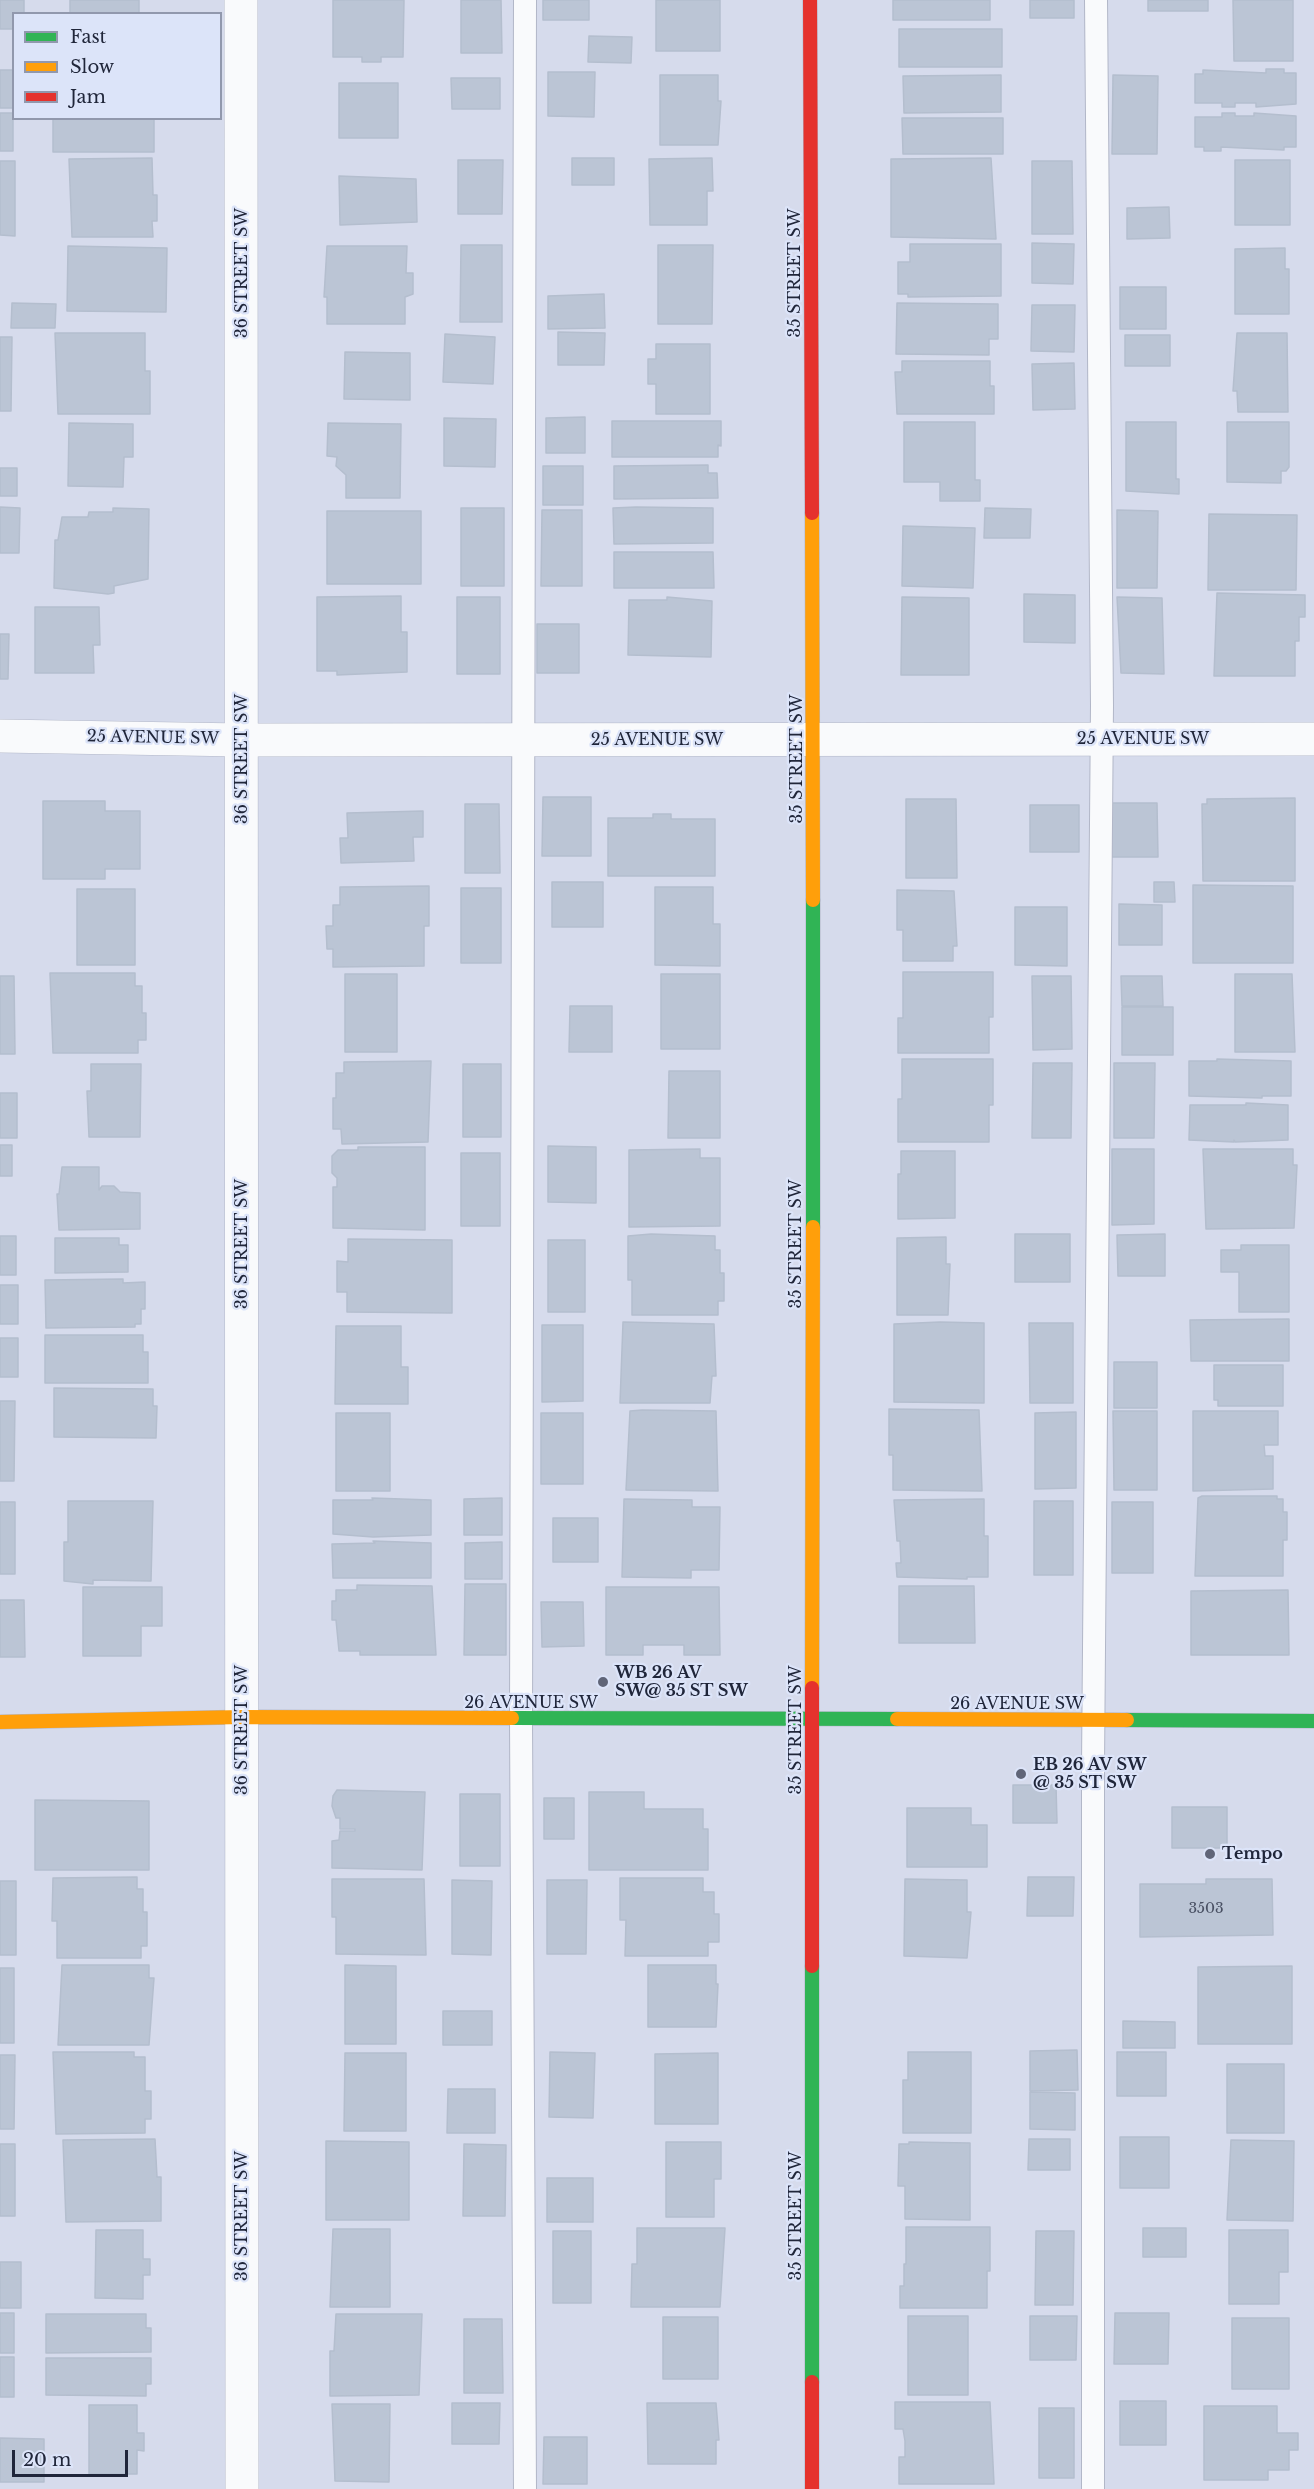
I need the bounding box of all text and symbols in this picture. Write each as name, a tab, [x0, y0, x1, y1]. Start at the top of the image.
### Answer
legend	[12, 12, 222, 120]
text: Fast	[70, 26, 106, 48]
text: Slow	[70, 56, 114, 78]
text: Jam	[70, 86, 106, 108]
street label: 36 STREET SW	[232, 208, 252, 338]
street label: 35 STREET SW	[785, 209, 805, 337]
street label: 36 STREET SW	[232, 694, 252, 824]
street label: 35 STREET SW	[787, 695, 807, 823]
street label: 25 AVENUE SW	[87, 727, 219, 749]
street label: 25 AVENUE SW	[1077, 729, 1209, 749]
street label: 25 AVENUE SW	[591, 730, 723, 750]
street label: 36 STREET SW	[232, 1179, 252, 1309]
street label: 35 STREET SW	[786, 1180, 806, 1308]
place label: WB 26 AV SW@ 35 ST SW	[615, 1663, 748, 1701]
street label: 36 STREET SW	[232, 1665, 252, 1795]
street label: 35 STREET SW	[786, 1666, 806, 1794]
marker: WB 26 AV SW@ 35 ST SW	[596, 1675, 610, 1689]
street label: 26 AVENUE SW	[464, 1693, 598, 1713]
street label: 26 AVENUE SW	[950, 1694, 1084, 1714]
place label: EB 26 AV SW @ 35 ST SW	[1033, 1755, 1147, 1793]
marker: EB 26 AV SW @ 35 ST SW	[1014, 1767, 1028, 1781]
place label: Tempo	[1222, 1844, 1283, 1864]
marker: Tempo	[1203, 1847, 1217, 1861]
house number: 3503	[1188, 1901, 1224, 1917]
street label: 36 STREET SW	[232, 2151, 252, 2281]
street label: 35 STREET SW	[786, 2152, 806, 2280]
scale bar	[15, 2438, 130, 2476]
text: 20 m	[23, 2449, 71, 2471]

